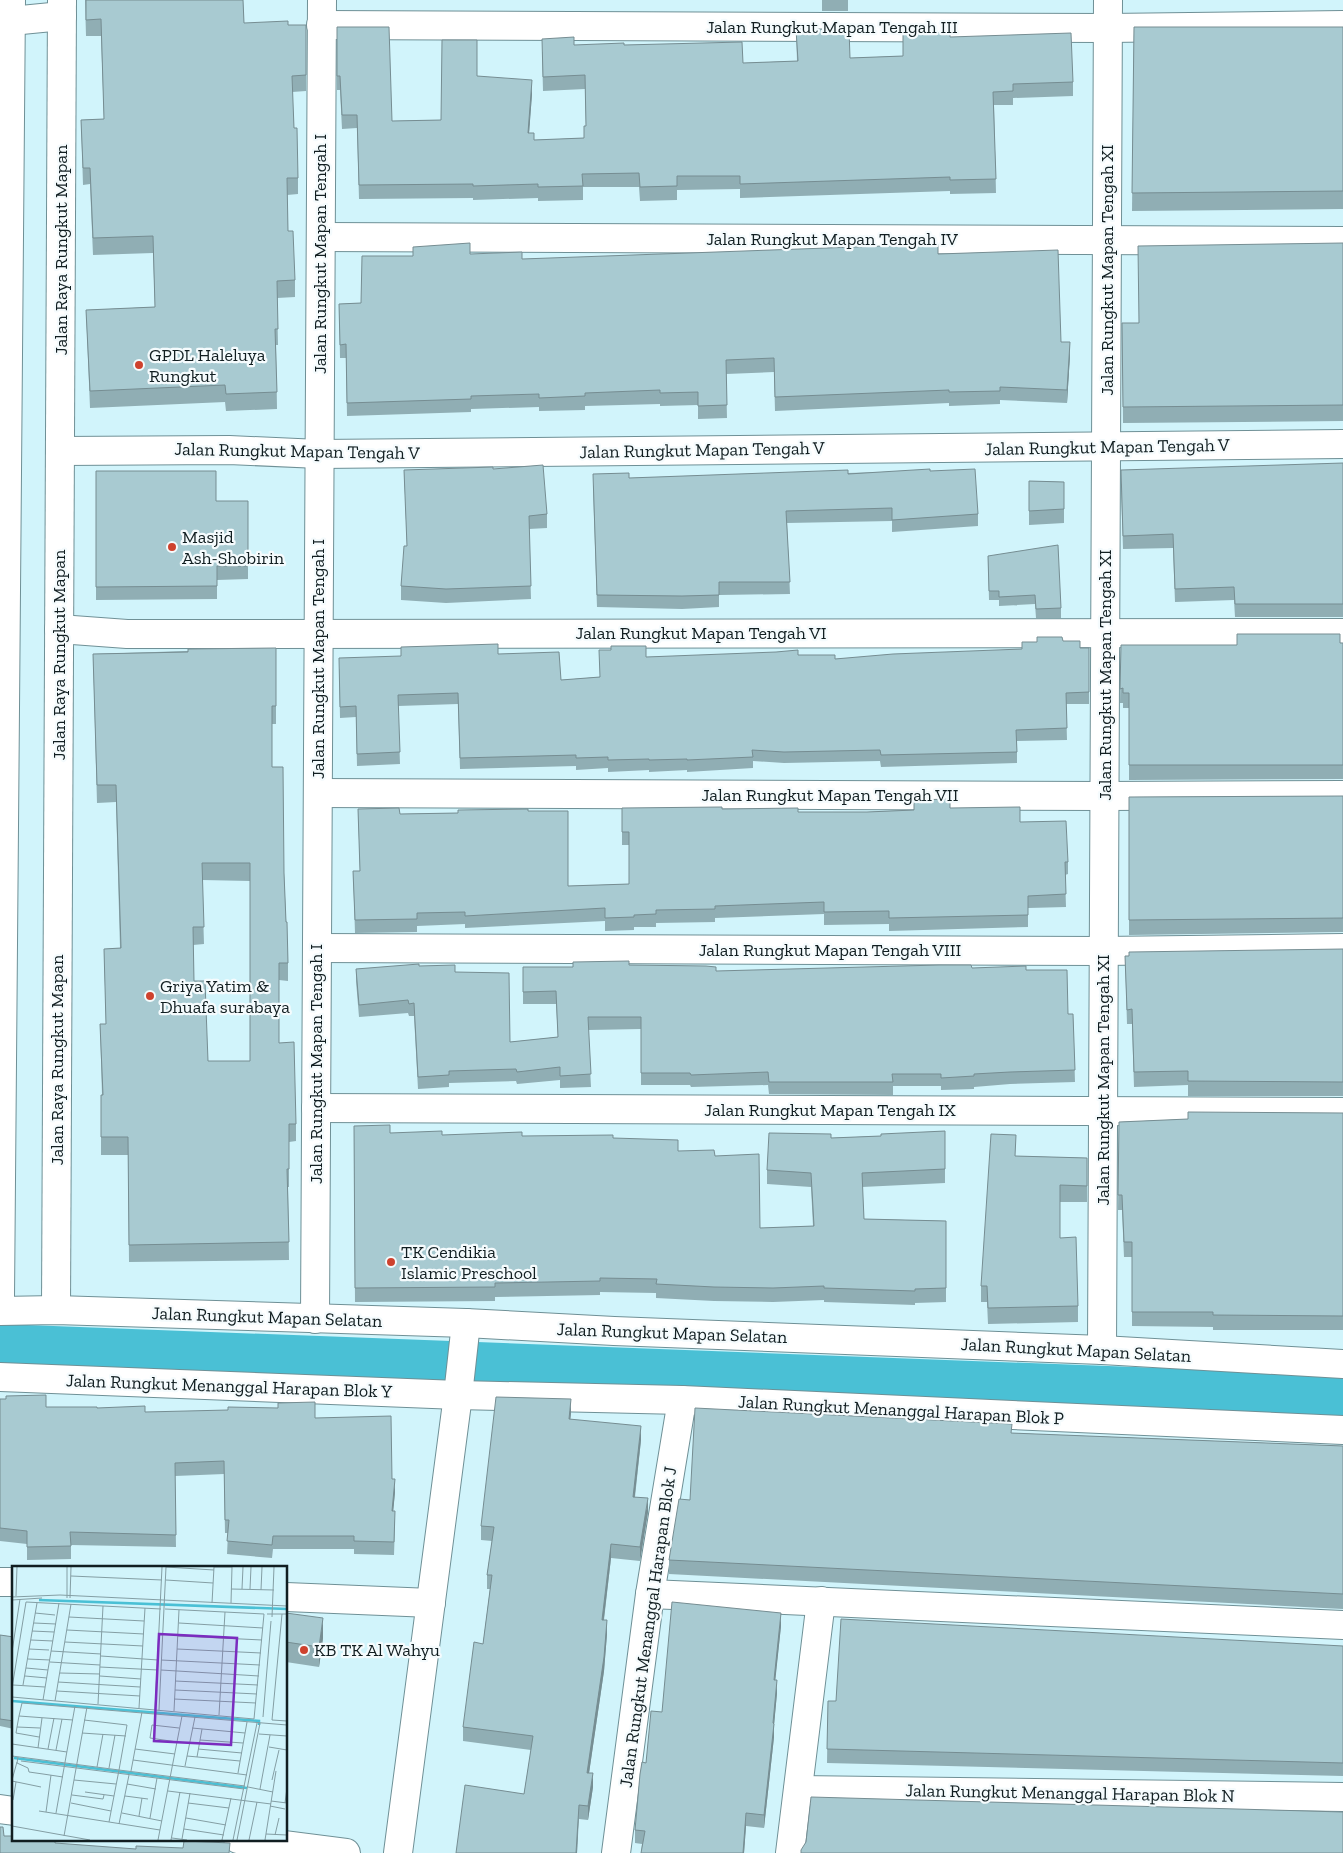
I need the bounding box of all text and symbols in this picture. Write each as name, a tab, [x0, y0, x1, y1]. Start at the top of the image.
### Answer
street label: Jalan Rungkut Mapan Tengah III	[706, 16, 958, 38]
street label: Jalan Rungkut Mapan Tengah I	[309, 134, 331, 374]
street label: Jalan Raya Rungkut Mapan	[50, 144, 72, 355]
street label: Jalan Rungkut Mapan Tengah XI	[1096, 144, 1118, 396]
street label: Jalan Rungkut Mapan Tengah IV	[706, 228, 958, 250]
place label: GPDL Haleluya Rungkut	[149, 344, 266, 387]
marker: GPDL Haleluya Rungkut	[133, 359, 145, 371]
street label: Jalan Rungkut Mapan Tengah V	[984, 434, 1230, 460]
street label: Jalan Rungkut Mapan Tengah V	[579, 437, 825, 463]
street label: Jalan Rungkut Mapan Tengah V	[174, 438, 420, 464]
place label: Masjid Ash-Shobirin	[182, 526, 285, 569]
street label: Jalan Rungkut Mapan Tengah I	[307, 539, 329, 779]
marker: Masjid Ash-Shobirin	[166, 541, 178, 553]
street label: Jalan Raya Rungkut Mapan	[48, 549, 70, 760]
street label: Jalan Rungkut Mapan Tengah XI	[1094, 549, 1116, 801]
street label: Jalan Rungkut Mapan Tengah VI	[575, 622, 827, 644]
street label: Jalan Rungkut Mapan Tengah VII	[702, 784, 959, 806]
street label: Jalan Rungkut Mapan Tengah VIII	[699, 939, 962, 961]
street label: Jalan Rungkut Mapan Tengah I	[305, 944, 327, 1184]
street label: Jalan Raya Rungkut Mapan	[46, 954, 68, 1165]
street label: Jalan Rungkut Mapan Tengah XI	[1092, 954, 1114, 1206]
place label: Griya Yatim & Dhuafa surabaya	[160, 975, 290, 1018]
marker: Griya Yatim & Dhuafa surabaya	[144, 990, 156, 1002]
street label: Jalan Rungkut Mapan Tengah IX	[704, 1099, 956, 1121]
place label: TK Cendikia Islamic Preschool	[401, 1241, 537, 1284]
marker: TK Cendikia Islamic Preschool	[385, 1256, 397, 1268]
street label: Jalan Rungkut Mapan Selatan	[151, 1302, 383, 1332]
street label: Jalan Rungkut Mapan Selatan	[556, 1318, 788, 1348]
street label: Jalan Rungkut Mapan Selatan	[960, 1333, 1192, 1367]
street label: Jalan Rungkut Menanggal Harapan Blok Y	[65, 1369, 393, 1403]
street label: Jalan Rungkut Menanggal Harapan Blok P	[737, 1390, 1065, 1430]
street label: Jalan Rungkut Menanggal Harapan Blok J	[615, 1465, 681, 1789]
inset map	[12, 1566, 288, 1840]
place label: KB TK Al Wahyu	[314, 1639, 440, 1661]
marker: KB TK Al Wahyu	[298, 1644, 310, 1656]
street label: Jalan Rungkut Menanggal Harapan Blok N	[905, 1779, 1235, 1807]

